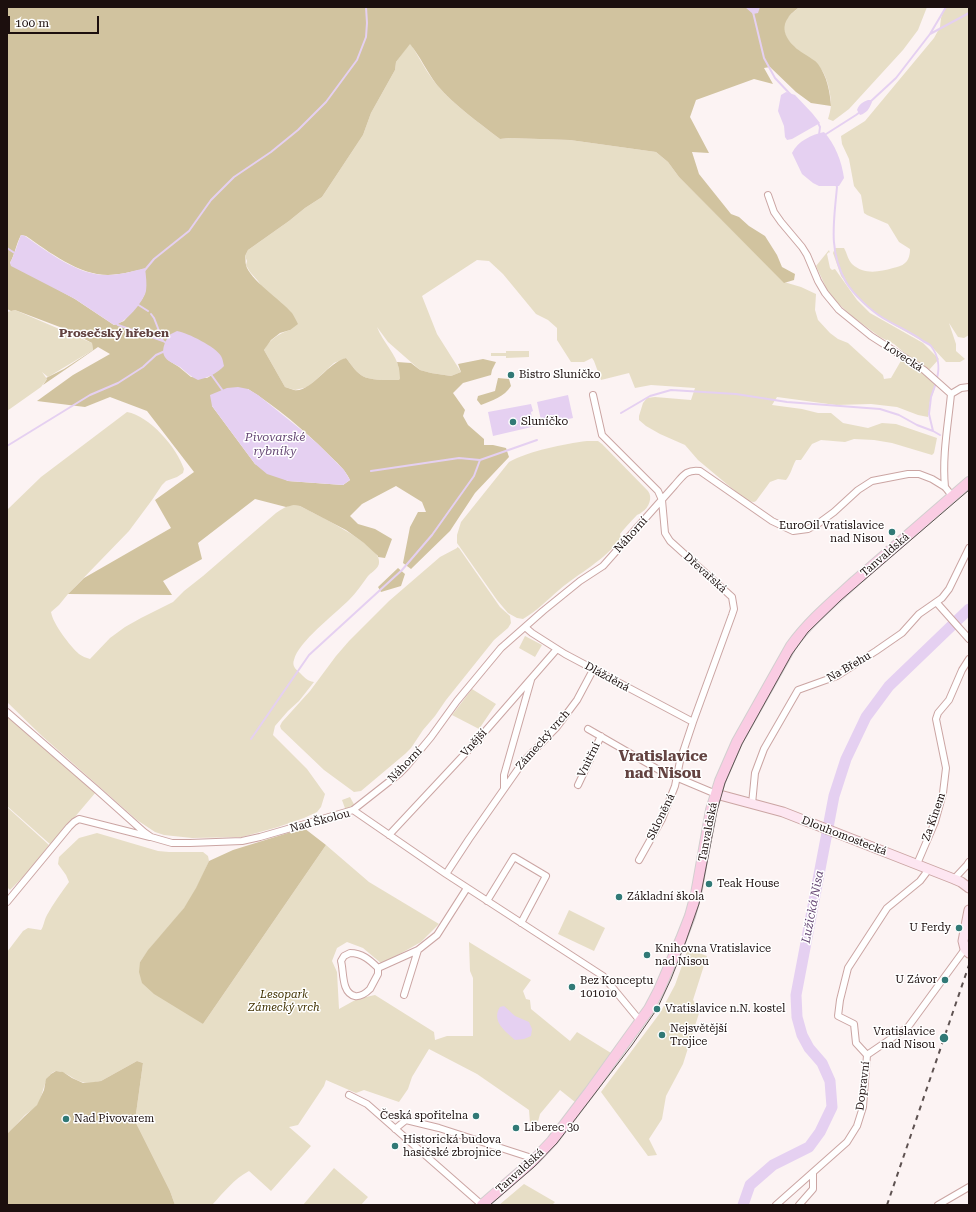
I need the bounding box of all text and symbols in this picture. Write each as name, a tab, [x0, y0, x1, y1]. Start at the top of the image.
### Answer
scale bar	[10, 8, 101, 34]
text: 100 m	[15, 16, 49, 30]
district label: Prosečský hřeben	[59, 326, 169, 340]
street label: Lovecká	[881, 339, 925, 375]
place label: Bistro Sluníčko	[519, 368, 600, 382]
marker: Bistro Sluníčko	[506, 370, 516, 380]
place label: Sluníčko	[521, 415, 568, 429]
marker: Sluníčko	[508, 417, 518, 427]
water label: Pivovarské rybníky	[245, 430, 305, 458]
street label: Náhorní	[612, 514, 650, 556]
place label: EuroOil Vratislavice nad Nisou	[779, 519, 884, 545]
marker: EuroOil Vratislavice nad Nisou	[887, 527, 897, 537]
street label: Tanvaldská	[858, 530, 912, 580]
street label: Dřevařská	[681, 550, 729, 596]
street label: Na Břehu	[825, 649, 873, 685]
street label: Dlážděná	[582, 659, 632, 695]
street label: Zámecký vrch	[513, 707, 573, 773]
street label: Vnější	[458, 727, 490, 759]
street label: Vnitřní	[575, 740, 603, 780]
street label: Náhorní	[385, 745, 425, 785]
district label: Vratislavice nad Nisou	[618, 748, 708, 783]
street label: Za Kinem	[920, 791, 948, 843]
street label: Skloněná	[644, 792, 678, 842]
street label: Tanvaldská	[696, 801, 720, 863]
street label: Nad Školou	[289, 807, 351, 835]
street label: Dlouhomostecká	[800, 814, 888, 858]
water label: Lužická Nisa	[799, 869, 827, 945]
place label: Teak House	[717, 877, 779, 891]
marker: Teak House	[704, 879, 714, 889]
place label: Základní škola	[627, 890, 704, 904]
marker: Základní škola	[614, 892, 624, 902]
place label: U Ferdy	[909, 921, 951, 935]
marker: U Ferdy	[954, 923, 964, 933]
place label: Knihovna Vratislavice nad Nisou	[655, 942, 771, 968]
marker: Knihovna Vratislavice nad Nisou	[642, 950, 652, 960]
place label: U Závor	[895, 973, 937, 987]
place label: Bez Konceptu 101010	[580, 974, 653, 1000]
marker: U Závor	[940, 975, 950, 985]
marker: Bez Konceptu 101010	[567, 982, 577, 992]
park label: Lesopark Zámecký vrch	[248, 988, 320, 1014]
place label: Vratislavice n.N. kostel	[665, 1002, 785, 1016]
marker: Vratislavice n.N. kostel	[652, 1004, 662, 1014]
place label: Nejsvětější Trojice	[670, 1022, 727, 1048]
place label: Vratislavice nad Nisou	[873, 1025, 935, 1051]
marker: Nejsvětější Trojice	[657, 1030, 667, 1040]
marker: Vratislavice nad Nisou	[938, 1032, 950, 1044]
street label: Dopravní	[853, 1061, 873, 1111]
place label: Česká spořitelna	[380, 1109, 468, 1123]
marker: Česká spořitelna	[471, 1111, 481, 1121]
place label: Nad Pivovarem	[74, 1112, 154, 1126]
marker: Nad Pivovarem	[61, 1114, 71, 1124]
place label: Liberec 30	[524, 1121, 579, 1135]
marker: Liberec 30	[511, 1123, 521, 1133]
place label: Historická budova hasičské zbrojnice	[403, 1133, 501, 1159]
marker: Historická budova hasičské zbrojnice	[390, 1141, 400, 1151]
street label: Tanvaldská	[493, 1146, 547, 1196]

